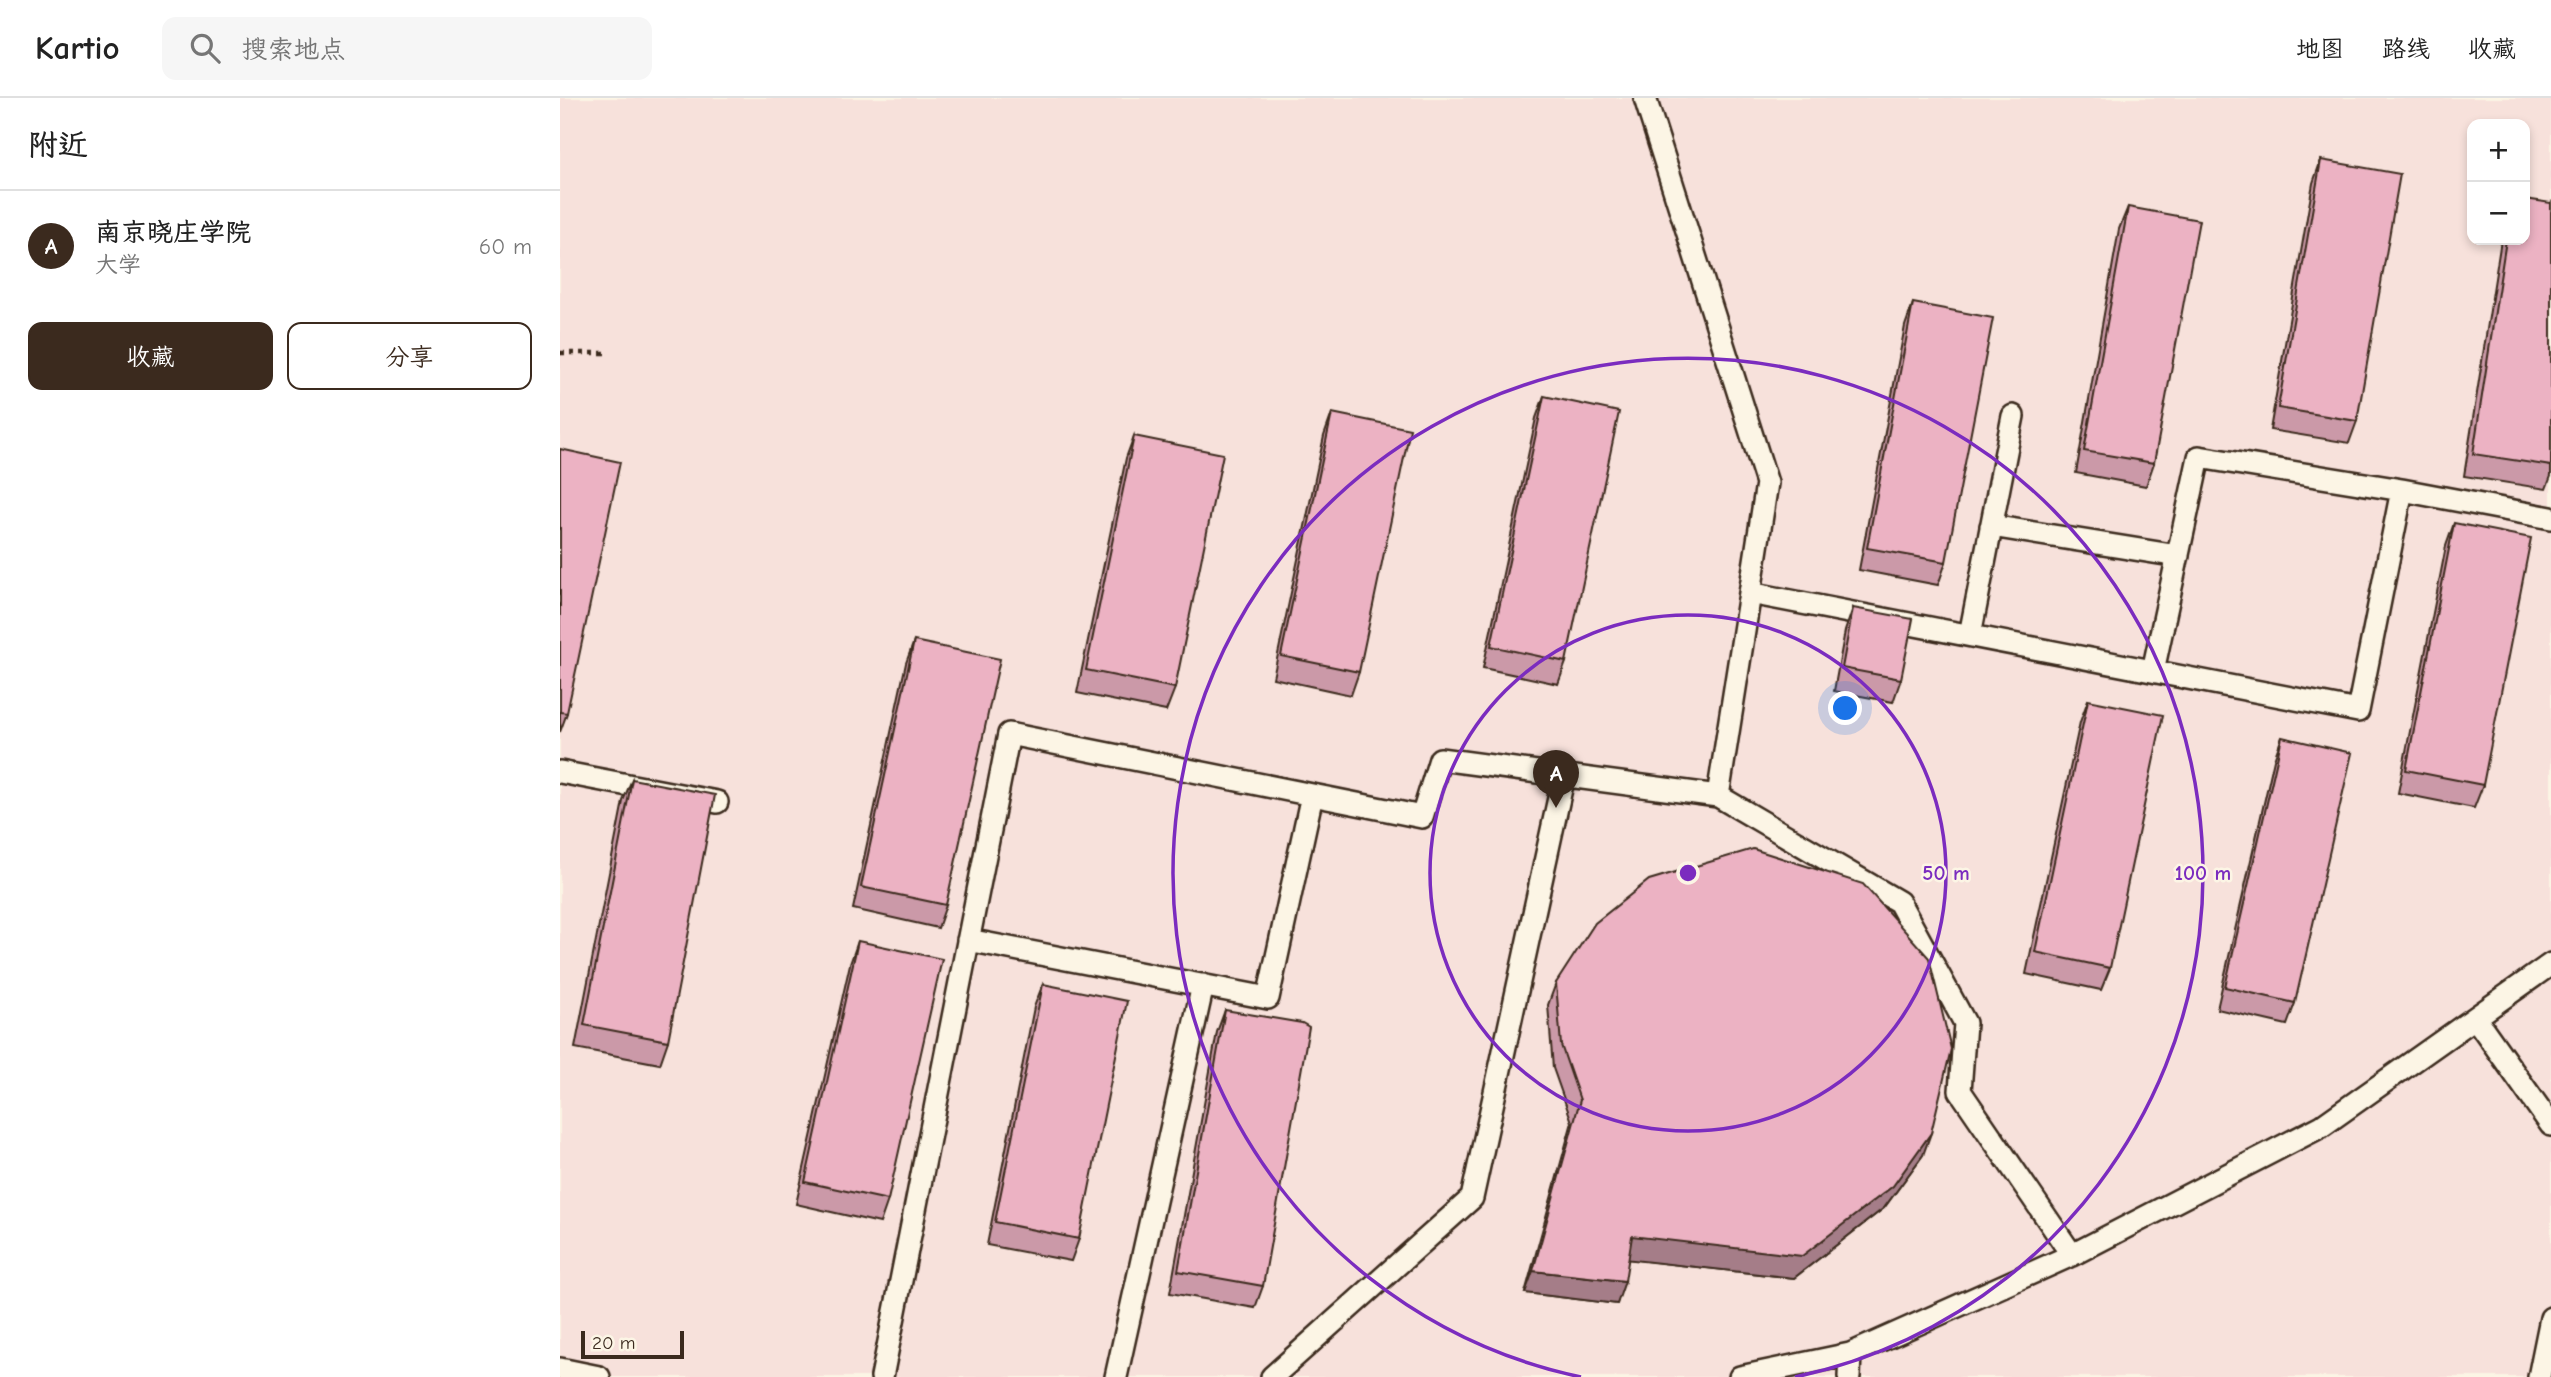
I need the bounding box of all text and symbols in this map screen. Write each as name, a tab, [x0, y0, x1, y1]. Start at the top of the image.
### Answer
search box	[162, 17, 652, 80]
text: Kartio	[35, 29, 120, 67]
icon: search	[186, 29, 224, 67]
text: 搜索地点	[242, 35, 346, 65]
text: 地图	[2296, 35, 2344, 63]
text: 路线	[2382, 35, 2430, 63]
text: 收藏	[2468, 35, 2516, 63]
map controls	[2467, 119, 2530, 245]
button: +	[2467, 119, 2530, 182]
text: 附近	[28, 128, 88, 163]
button: −	[2467, 182, 2530, 245]
text: 南京晓庄学院	[95, 218, 251, 248]
text: A	[45, 233, 57, 260]
text: 60 m	[479, 233, 532, 260]
text: 大学	[95, 251, 141, 278]
button: 收藏	[28, 322, 273, 390]
button: 分享	[287, 322, 532, 390]
your location	[1828, 691, 1862, 725]
pin: A	[1533, 750, 1579, 808]
centre of rings	[1676, 861, 1700, 885]
text: 50 m	[1922, 861, 1970, 885]
text: 100 m	[2175, 861, 2231, 885]
scale bar	[581, 1328, 684, 1360]
text: 20 m	[592, 1332, 636, 1354]

